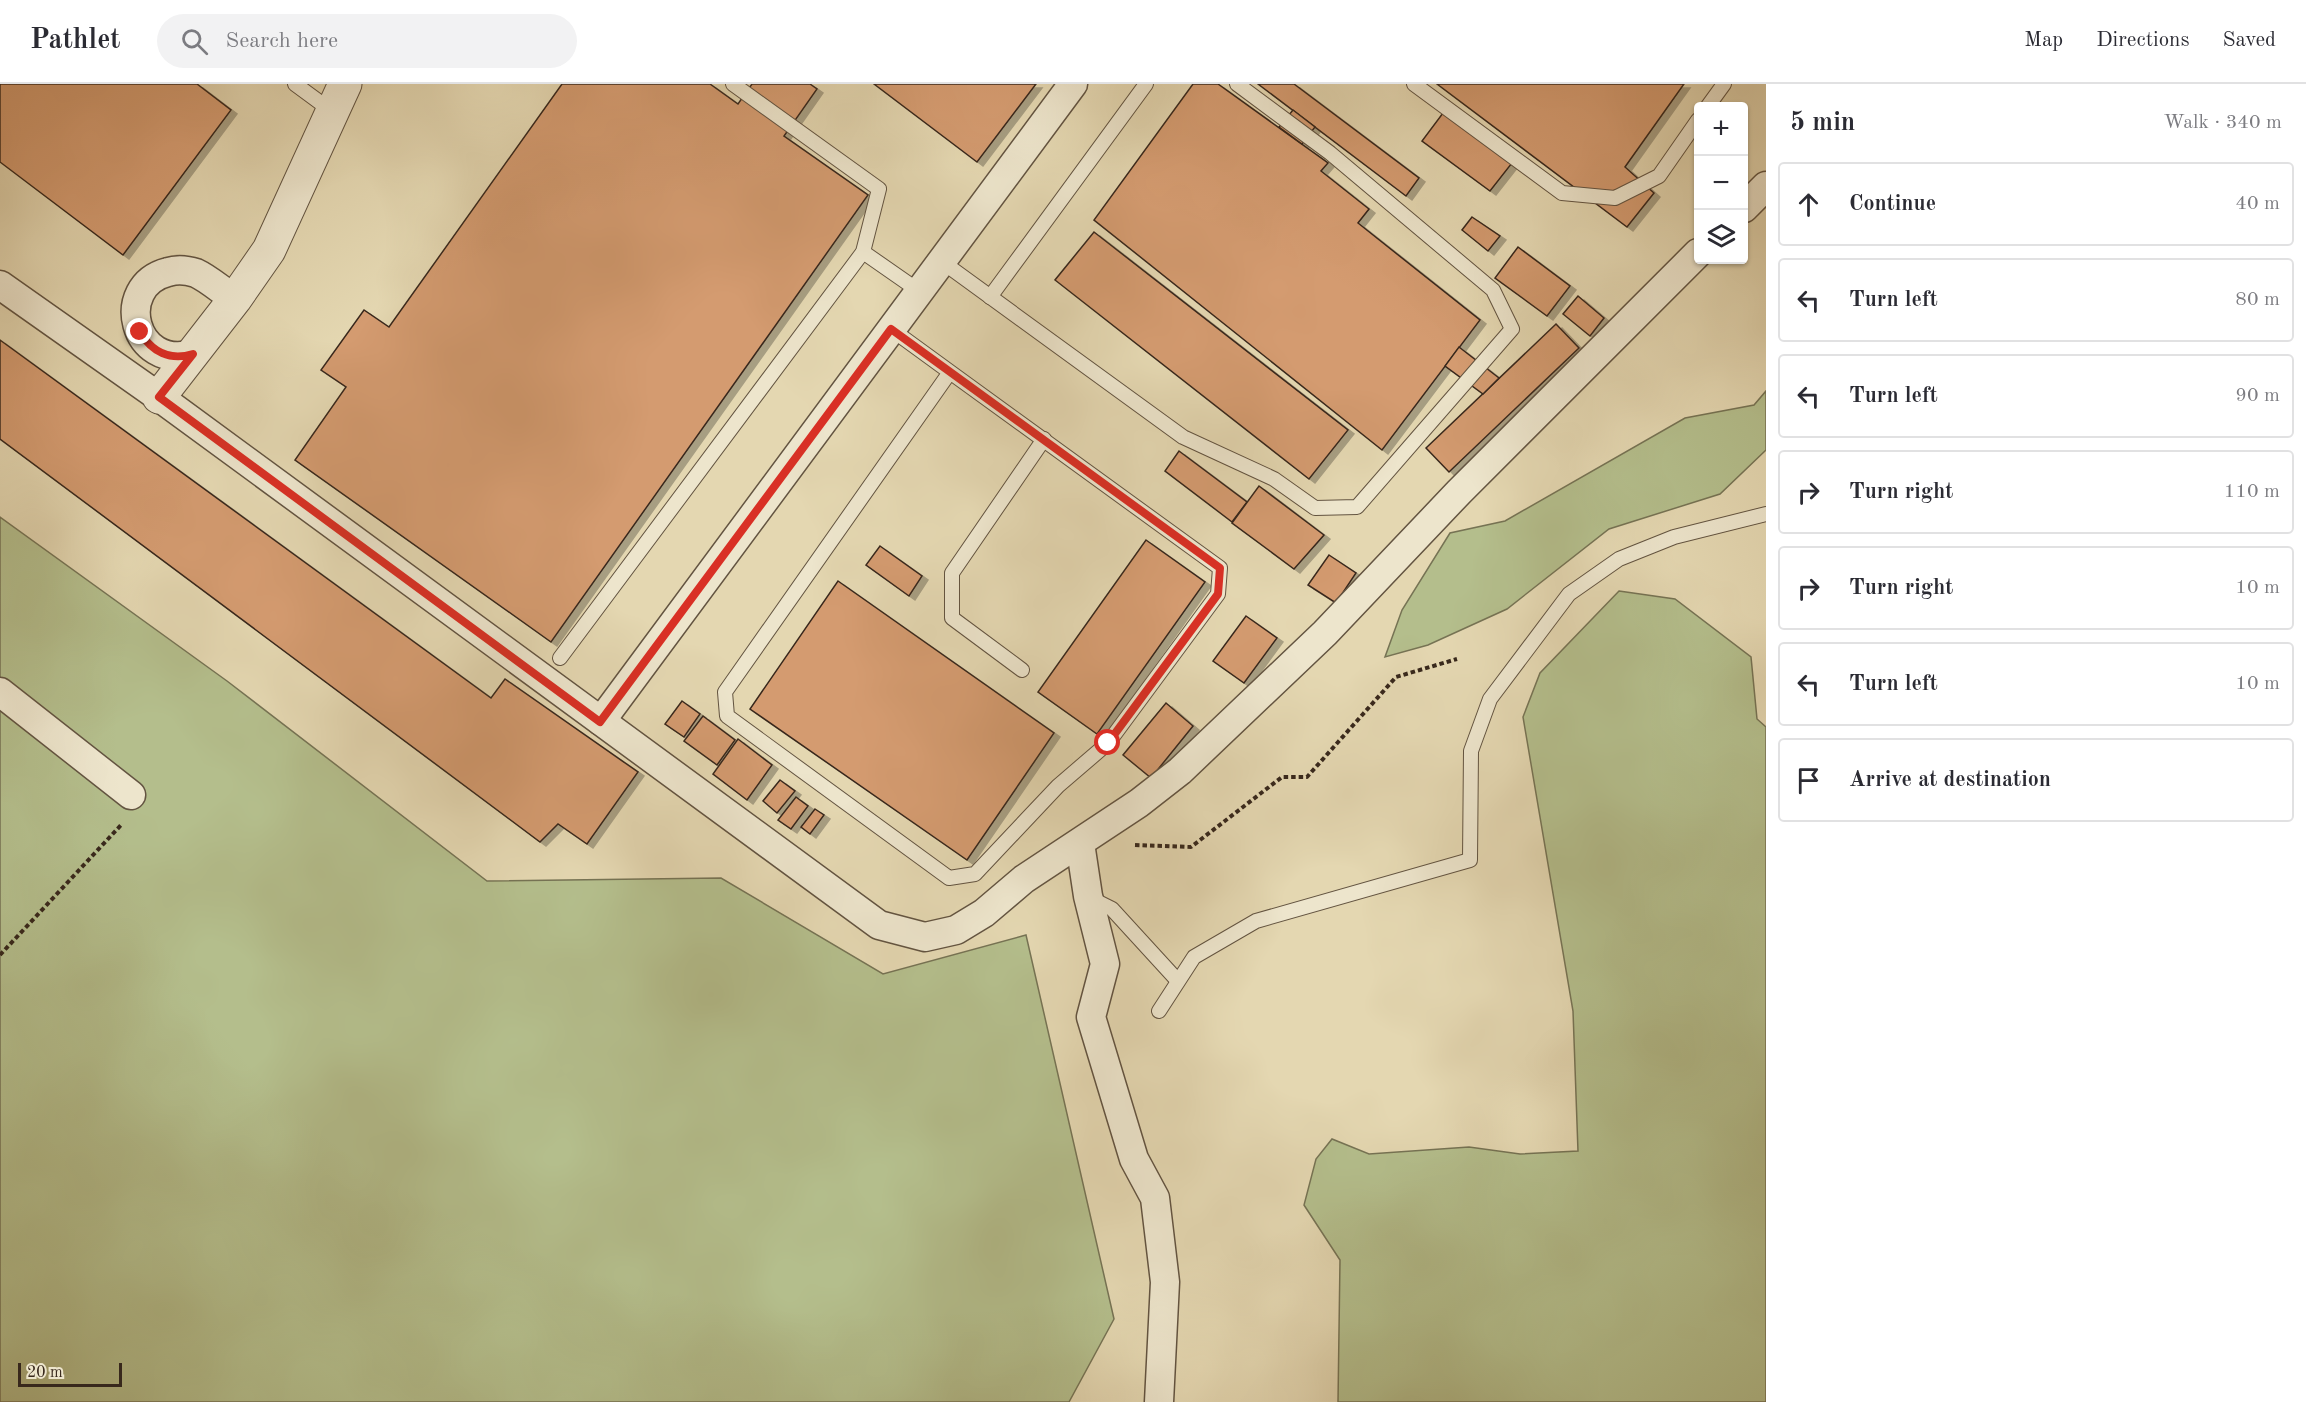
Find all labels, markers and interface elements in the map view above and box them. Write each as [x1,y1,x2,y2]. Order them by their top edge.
search box [157,14,577,68]
icon: search [178,25,211,58]
text: Pathlet [30,27,121,55]
text: Search here [226,30,338,52]
text: Map [2024,30,2063,51]
text: Directions [2096,30,2190,51]
text: Saved [2223,30,2276,51]
map controls [1694,102,1748,264]
button: + [1694,102,1748,156]
text: 5 min [1790,110,1855,136]
text: Walk · 340 m [2163,113,2282,133]
button: − [1694,156,1748,210]
icon: ahead [1792,188,1825,221]
text: Continue [1849,193,1936,215]
text: 40 m [2235,194,2280,214]
button: layers [1694,210,1748,264]
icon: left [1792,284,1825,317]
text: Turn left [1849,289,1938,311]
text: 80 m [2235,290,2280,310]
route end [126,318,152,344]
icon: left [1792,380,1825,413]
text: Turn left [1849,385,1938,407]
text: 90 m [2235,386,2280,406]
icon: right [1792,476,1825,509]
text: Turn right [1849,481,1953,503]
text: 110 m [2224,482,2280,502]
icon: right [1792,572,1825,605]
text: Turn right [1849,577,1953,599]
text: 10 m [2235,578,2280,598]
icon: left [1792,668,1825,701]
text: Turn left [1849,673,1938,695]
text: 10 m [2235,674,2280,694]
route start [1094,729,1120,755]
icon: arrive [1792,764,1825,797]
text: Arrive at destination [1849,769,2051,791]
scale bar [18,1360,122,1388]
text: 20 m [27,1365,63,1381]

